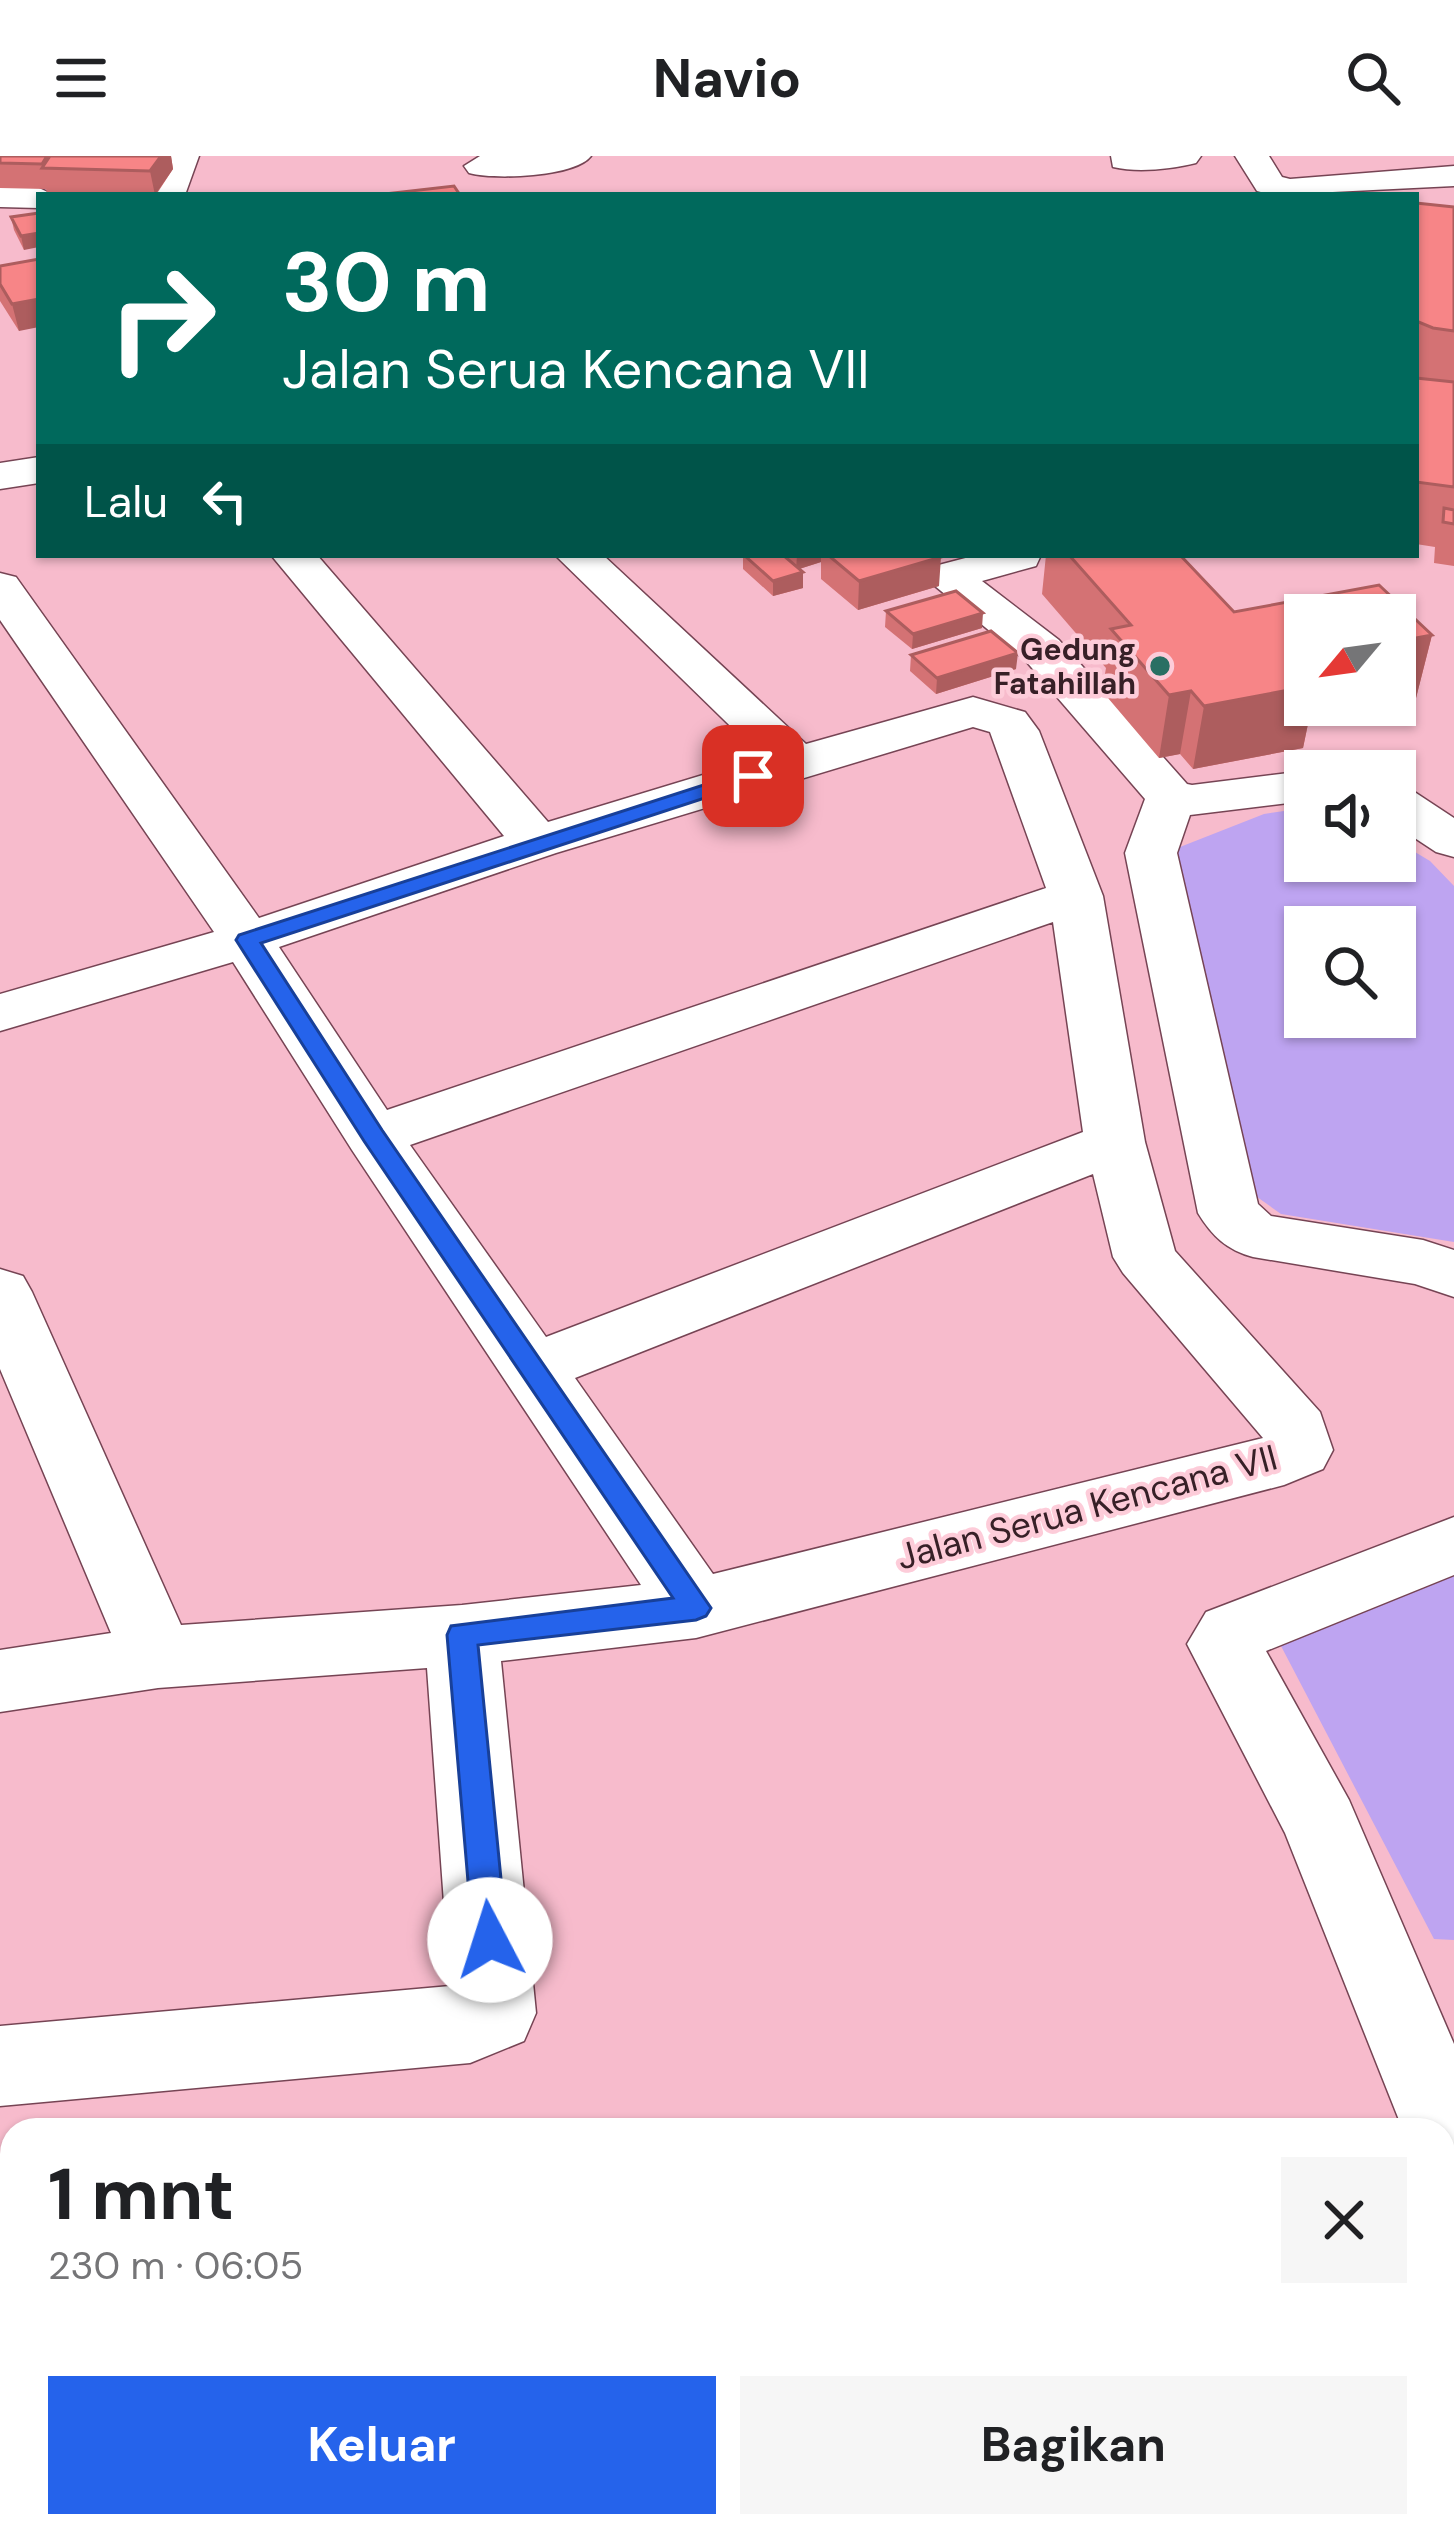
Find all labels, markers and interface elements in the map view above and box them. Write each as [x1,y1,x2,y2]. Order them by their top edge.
text: Navio [653,43,801,114]
icon: menu [48,45,114,111]
icon: search [1340,45,1406,111]
text: 30 m [282,228,491,337]
icon: right [84,240,240,396]
text: Jalan Serua Kencana VII [282,334,870,405]
icon: left [192,468,258,534]
text: Lalu [84,472,168,531]
north arrow [1284,594,1416,726]
map controls [1284,594,1416,1038]
place label: Gedung Fatahillah [994,630,1136,703]
marker: Gedung Fatahillah [1147,653,1173,679]
pin [702,725,804,827]
icon: arrive [720,743,786,809]
button: sound [1284,750,1416,882]
button: search [1284,906,1416,1038]
street label: Jalan Serua Kencana VII [892,1434,1282,1580]
position arrow [427,1877,553,2003]
text: 1 mnt [48,2148,234,2241]
button: close [1281,2157,1407,2283]
text: 230 m · 06:05 [48,2240,303,2291]
button: Keluar [48,2376,716,2514]
button: Bagikan [740,2376,1407,2514]

